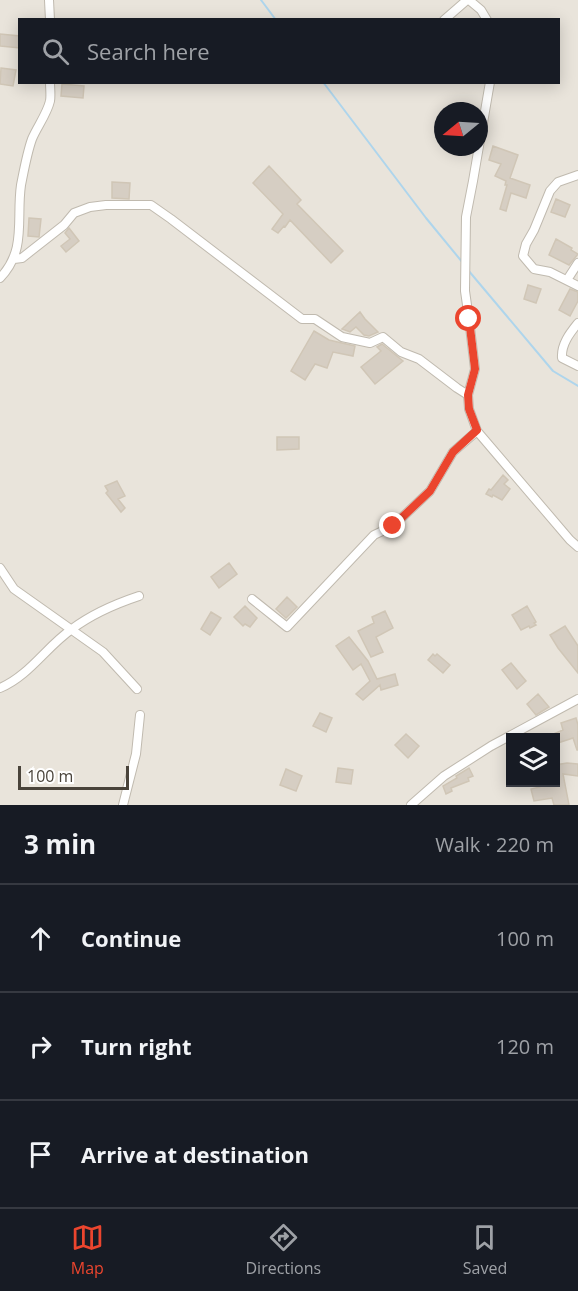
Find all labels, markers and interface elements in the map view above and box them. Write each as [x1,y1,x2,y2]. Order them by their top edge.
search box [18,18,560,84]
icon: search [39,35,72,68]
text: Search here [87,36,210,66]
north arrow [434,102,488,156]
route start [455,305,481,331]
route end [379,512,405,538]
map controls [506,733,560,787]
button: layers [506,733,560,787]
scale bar [18,763,129,790]
text: 100 m [27,765,73,787]
text: 3 min [24,826,96,862]
text: Walk · 220 m [435,831,554,858]
icon: ahead [24,922,57,955]
text: Continue [81,923,181,953]
text: 100 m [496,925,554,952]
icon: right [24,1030,57,1063]
text: Turn right [81,1031,192,1061]
text: 120 m [496,1033,554,1060]
icon: arrive [24,1138,57,1171]
text: Arrive at destination [81,1139,309,1169]
tab: Map [71,1221,104,1279]
tab: Directions [245,1221,321,1279]
tab: Saved [463,1221,507,1279]

